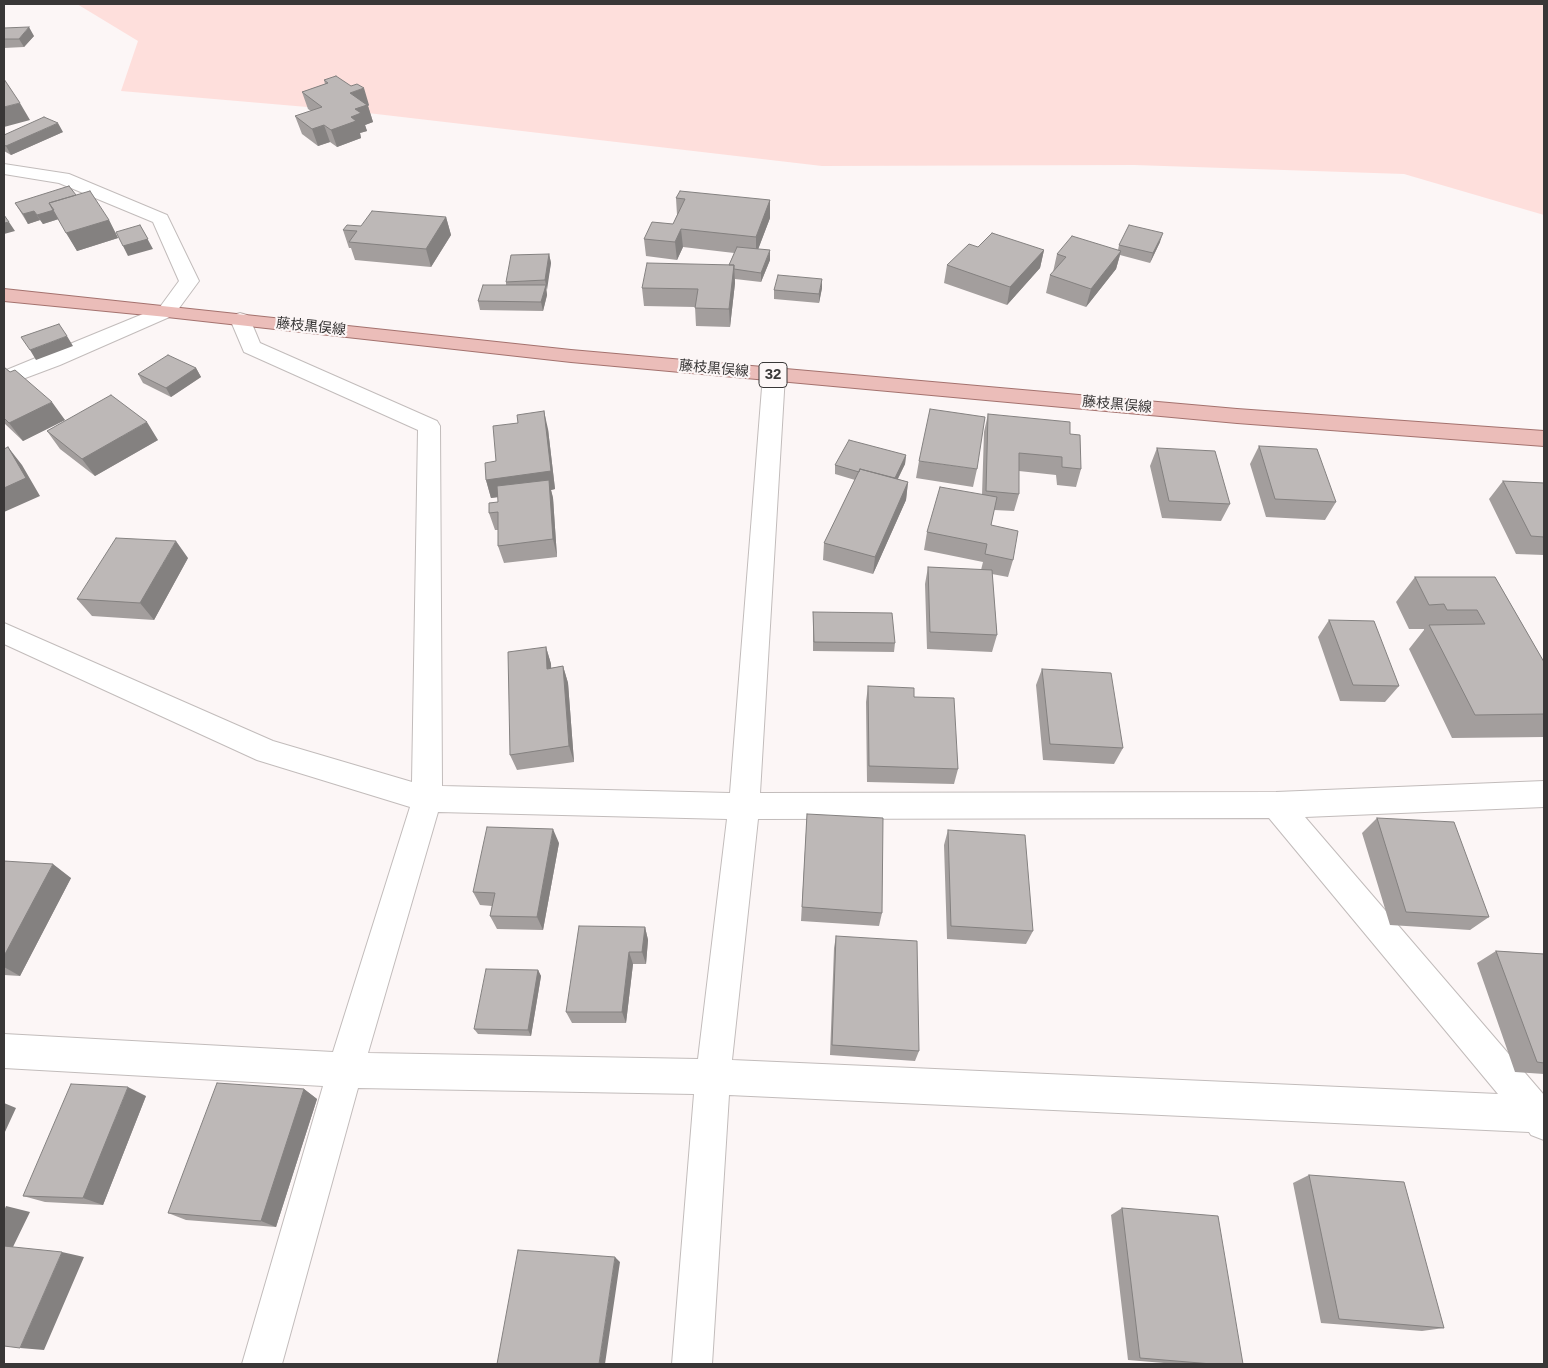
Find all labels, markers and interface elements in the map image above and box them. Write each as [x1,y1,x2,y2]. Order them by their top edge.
street label: 藤枝黒俣線 [275,315,347,339]
street label: 藤枝黒俣線 [678,358,750,380]
road number: 32 [759,362,787,388]
street label: 藤枝黒俣線 [1081,394,1153,416]

